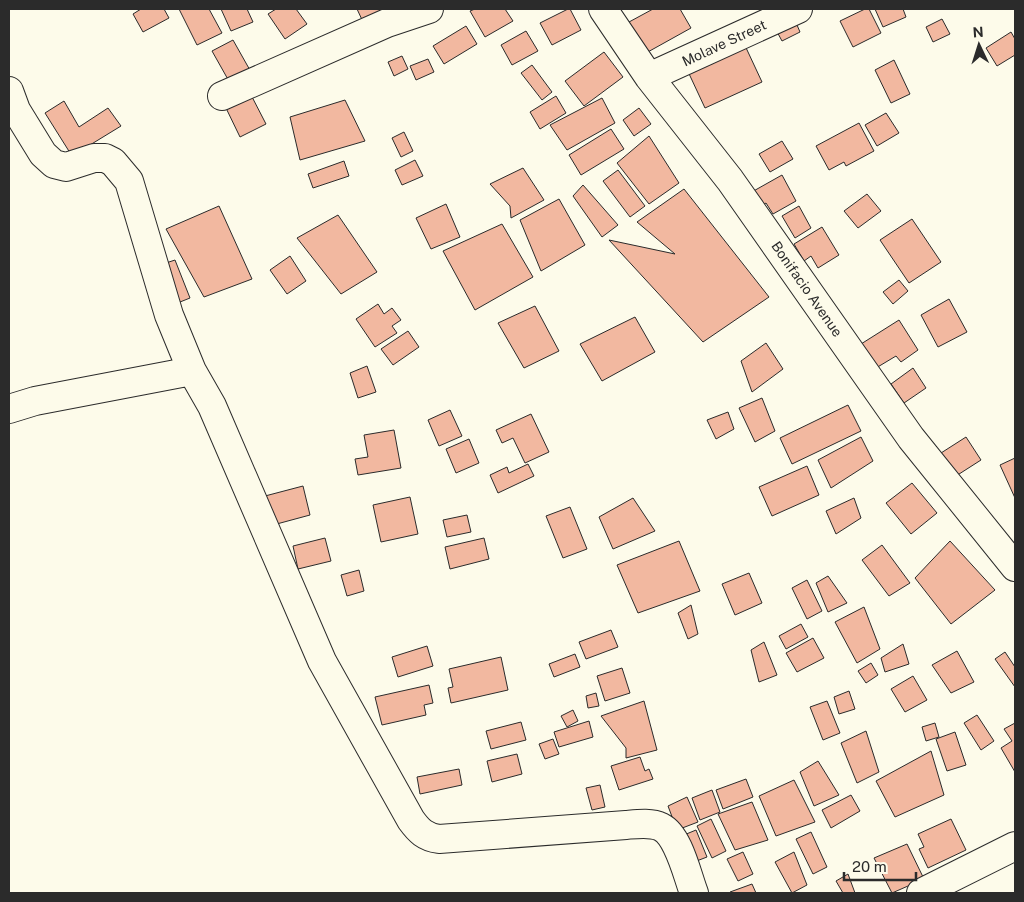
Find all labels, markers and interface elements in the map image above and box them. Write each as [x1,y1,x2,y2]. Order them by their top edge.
street label: Molave Street [679,17,769,69]
north arrow [954,20,1004,70]
text: N [972,24,984,40]
street label: Bonifacio Avenue [768,238,846,340]
scale bar [844,850,916,882]
text: 20 m [852,858,887,875]

